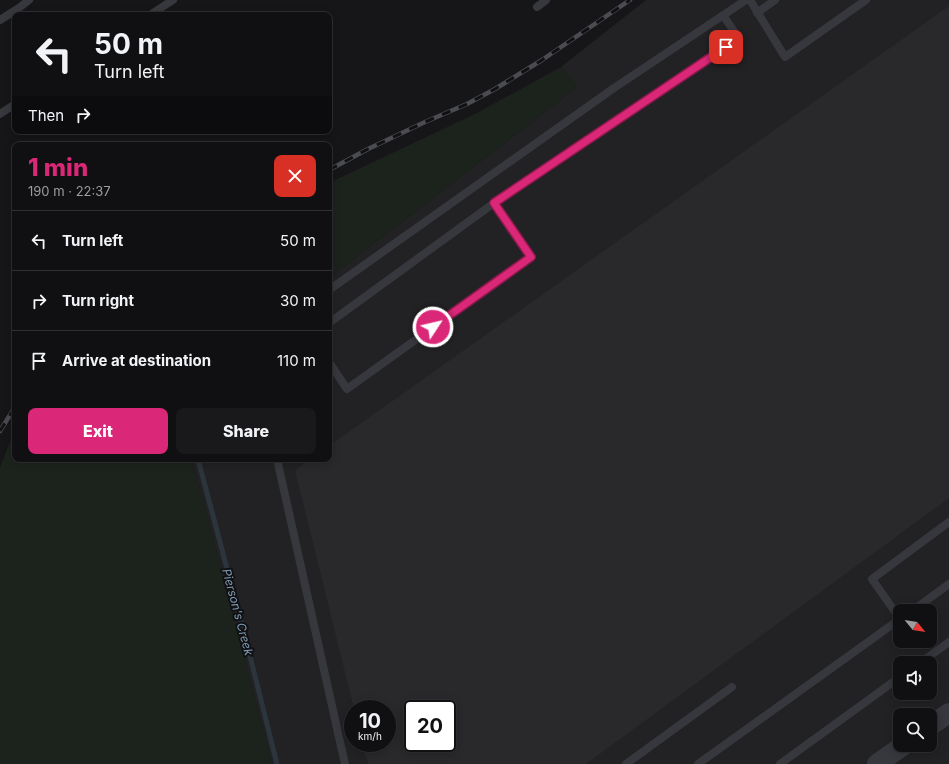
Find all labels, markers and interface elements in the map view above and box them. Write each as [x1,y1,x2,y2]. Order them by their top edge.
text: 50 m [94,27,163,61]
icon: left [28,28,80,80]
pin [709,30,743,64]
icon: arrive [715,36,737,58]
text: Turn left [94,61,164,82]
icon: right [72,104,94,126]
text: Then [28,106,64,125]
text: 1 min [28,153,88,182]
button: close [274,155,316,197]
text: 190 m · 22:37 [28,183,111,199]
icon: left [28,230,50,252]
text: Turn left [62,231,123,250]
text: 50 m [280,231,316,250]
icon: right [28,290,50,312]
text: Turn right [62,291,134,310]
text: 30 m [280,291,316,310]
position arrow [412,306,454,348]
icon: arrive [28,350,50,372]
text: Arrive at destination [62,351,211,370]
text: 110 m [277,351,316,370]
button: Exit [28,408,168,454]
button: Share [176,408,316,454]
water label: Pierson's Creek [219,567,257,658]
north arrow [893,604,937,648]
map controls [893,604,937,752]
button: sound [893,656,937,700]
speed limit sign: 20 [404,700,456,752]
button: search [893,708,937,752]
text: 10 [359,709,381,733]
text: km/h [358,730,382,742]

